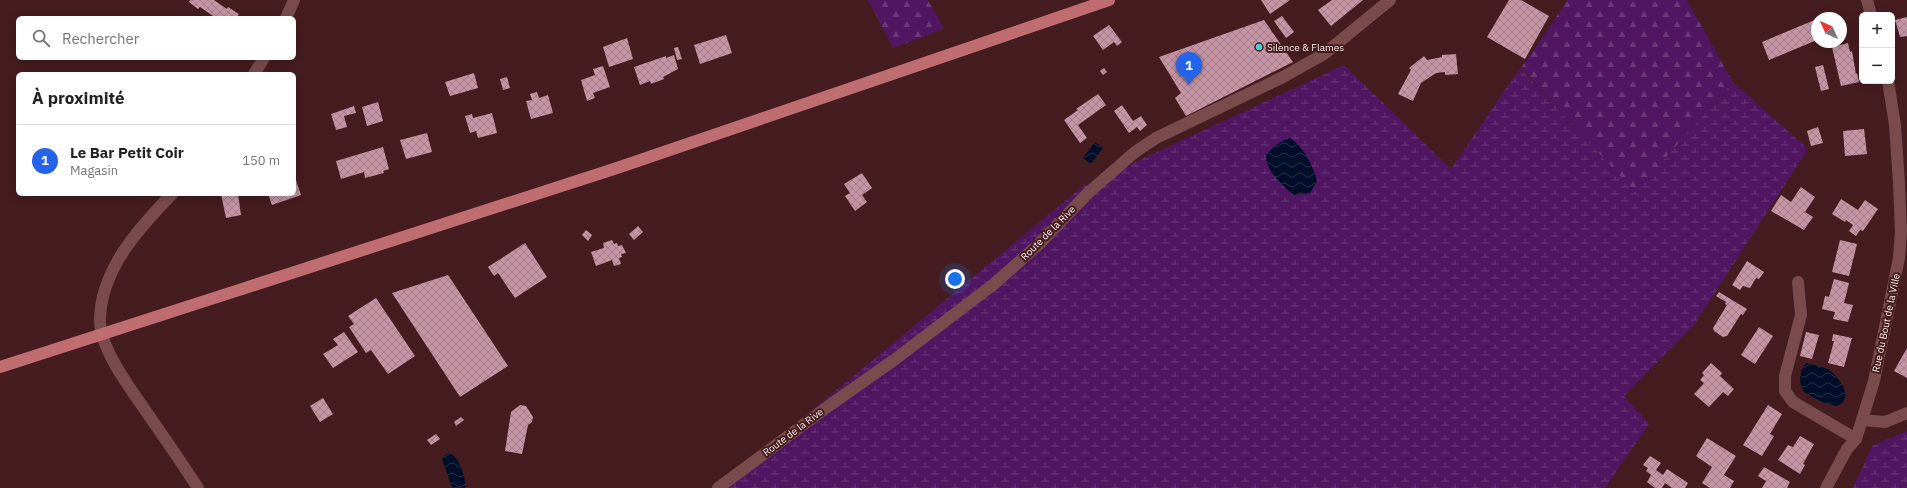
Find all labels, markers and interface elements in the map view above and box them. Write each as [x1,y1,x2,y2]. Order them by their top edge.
north arrow [1811,12,1847,48]
map controls [1859,12,1895,84]
button: + [1859,12,1895,48]
search box [16,16,296,60]
icon: search [30,27,52,49]
text: Rechercher [62,29,139,48]
place label: Silence & Flames [1267,41,1344,54]
marker: Silence & Flames [1254,42,1264,52]
button: − [1859,48,1895,84]
pin: 1 [1176,52,1202,85]
text: À proximité [32,87,125,109]
text: Le Bar Petit Coir [70,143,184,162]
text: 1 [41,152,49,169]
text: 150 m [242,152,280,169]
text: Magasin [70,162,118,179]
street label: Route de la Rive [1018,203,1078,263]
your location [945,269,965,289]
street label: Rue du Bout de la Ville [1869,272,1903,374]
street label: Route de la Rive [760,405,826,459]

